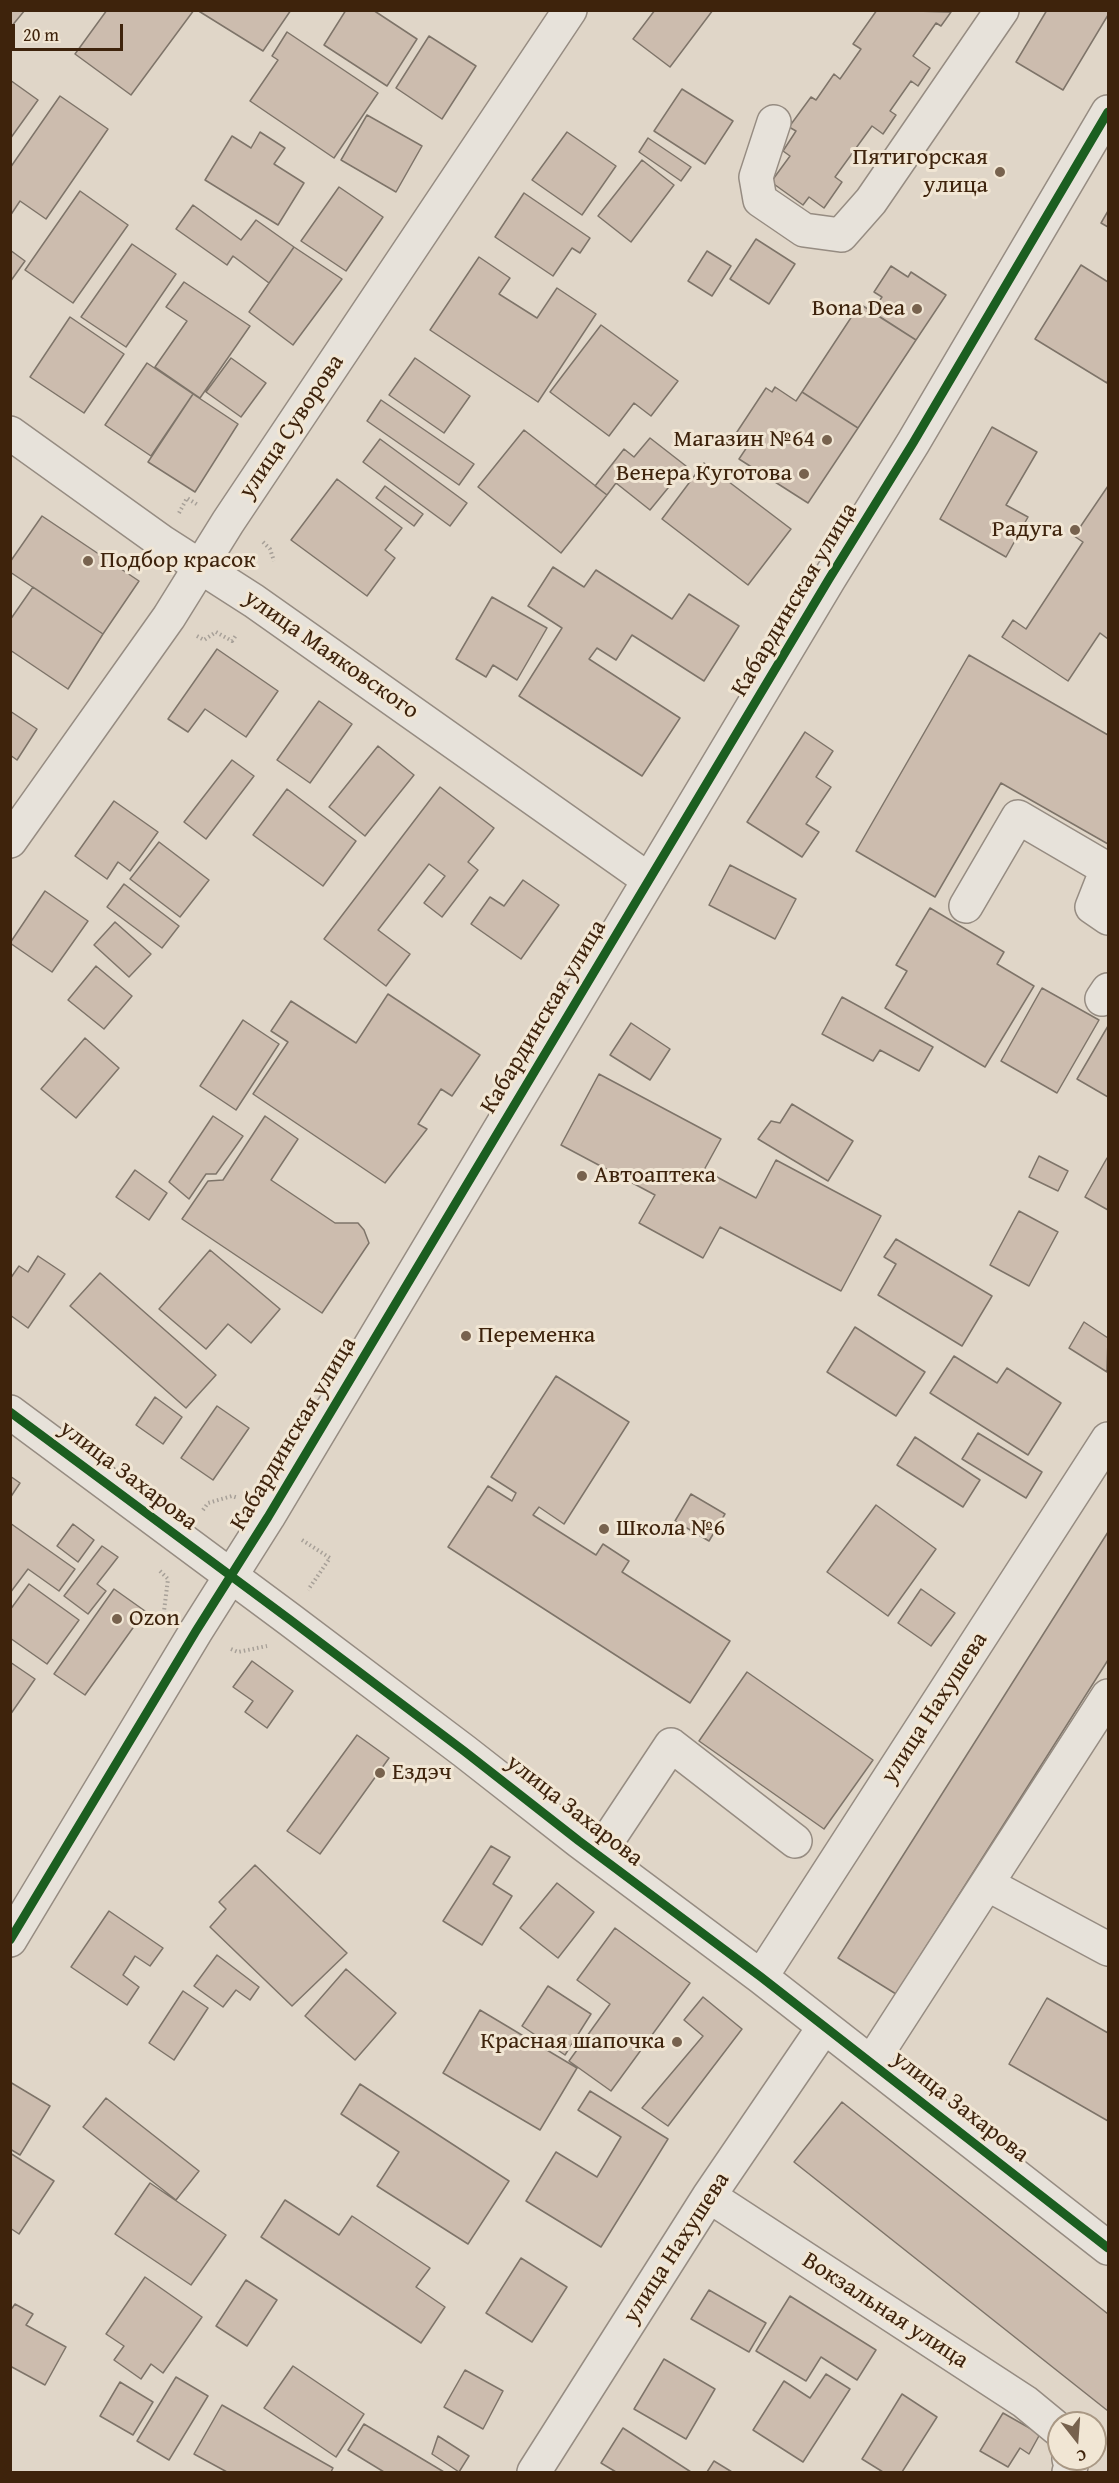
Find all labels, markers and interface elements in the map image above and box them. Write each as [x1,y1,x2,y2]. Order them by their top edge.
scale bar [15,12,126,50]
text: 20 m [23,21,59,48]
place label: Пятигорская улица [852,144,988,200]
marker: Пятигорская улица [993,165,1007,179]
place label: Bona Dea [812,295,905,323]
marker: Bona Dea [910,302,924,316]
street label: улица Суворова [233,349,351,505]
place label: Магазин №64 [673,426,815,454]
marker: Магазин №64 [820,433,834,447]
place label: Венера Куготова [616,460,792,488]
marker: Венера Куготова [797,467,811,481]
street label: Кабардинская улица [726,498,864,702]
place label: Радуга [992,516,1063,544]
marker: Радуга [1068,523,1082,537]
place label: Подбор красок [100,547,256,575]
marker: Подбор красок [81,554,95,568]
street label: улица Маяковского [238,584,424,726]
street label: Кабардинская улица [475,915,613,1119]
place label: Автоаптека [594,1162,716,1190]
marker: Автоаптека [575,1169,589,1183]
place label: Переменка [478,1322,595,1350]
marker: Переменка [459,1329,473,1343]
street label: Кабардинская улица [225,1332,363,1536]
street label: улица Захарова [53,1415,203,1537]
place label: Школа №6 [616,1515,725,1543]
marker: Школа №6 [597,1522,611,1536]
place label: Ozon [129,1605,180,1633]
marker: Ozon [110,1612,124,1626]
street label: улица Нахушева [875,1627,995,1789]
street label: улица Захарова [500,1749,648,1873]
place label: Ездэч [392,1759,452,1787]
marker: Ездэч [373,1766,387,1780]
place label: Красная шапочка [480,2028,665,2056]
marker: Красная шапочка [670,2035,684,2049]
street label: улица Захарова [886,2045,1034,2169]
street label: улица Нахушева [617,2167,737,2329]
street label: Вокзальная улица [796,2247,974,2375]
north arrow [1047,2411,1107,2471]
text: С [1074,2444,1090,2469]

